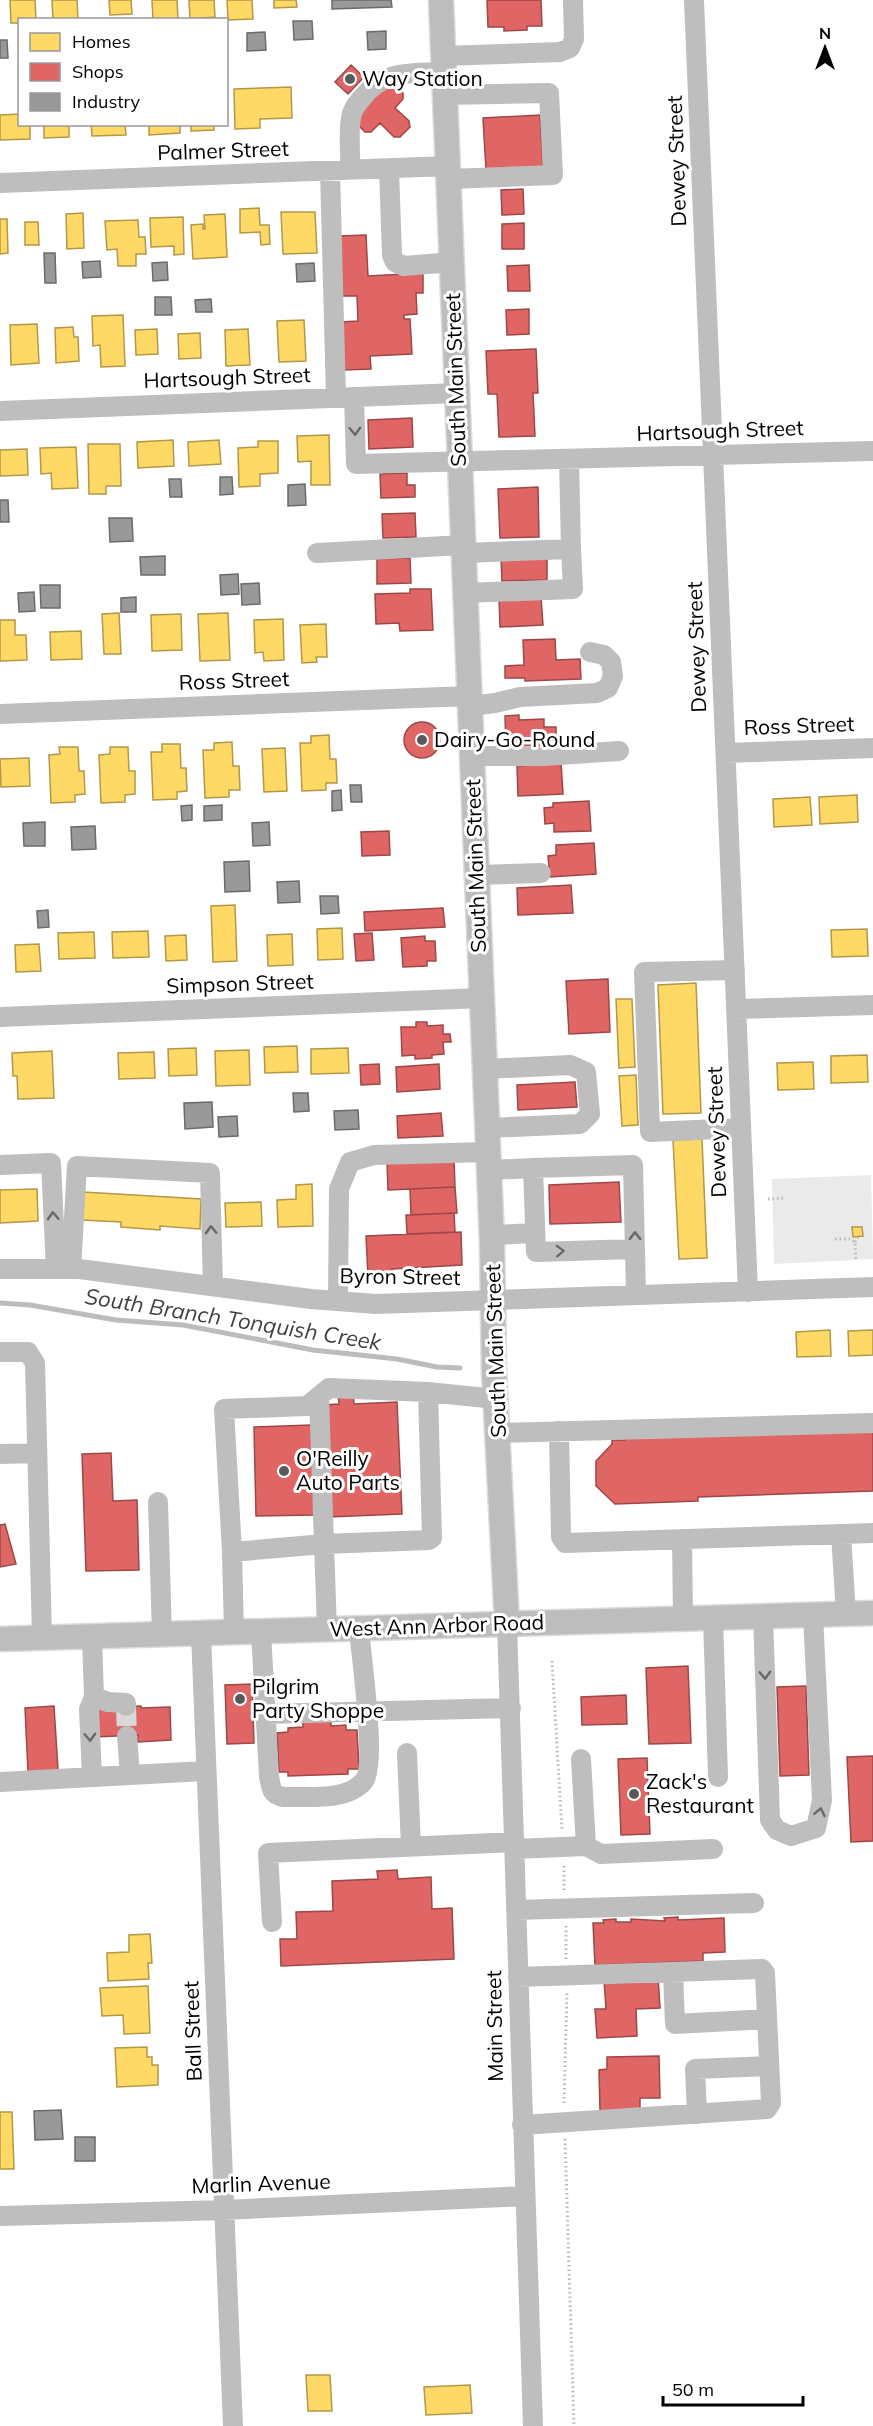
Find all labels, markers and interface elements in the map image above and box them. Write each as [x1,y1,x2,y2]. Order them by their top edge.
legend [18,18,228,126]
north arrow [795,18,855,78]
text: N [819,23,831,43]
text: Homes [72,30,131,53]
text: Shops [72,60,124,83]
place label: Way Station [362,65,483,91]
marker: Way Station [343,72,357,86]
text: Industry [72,90,141,113]
street label: Dewey Street [661,95,691,227]
street label: Palmer Street [157,135,289,165]
street label: South Main Street [439,293,471,467]
street label: Hartsough Street [143,361,311,393]
street label: Hartsough Street [636,414,804,446]
one-way arrow [349,426,362,435]
street label: Dewey Street [681,581,711,713]
street label: Ross Street [178,665,290,695]
street label: Ross Street [743,710,855,740]
place label: Dairy-Go-Round [434,726,595,752]
marker: Dairy-Go-Round [415,733,429,747]
street label: South Main Street [459,779,491,953]
street label: Simpson Street [166,967,314,999]
street label: Dewey Street [701,1066,731,1198]
one-way arrow [47,1211,60,1220]
one-way arrow [205,1225,218,1234]
one-way arrow [629,1232,641,1241]
one-way arrow [555,1245,564,1258]
street label: Byron Street [339,1262,461,1290]
street label: South Main Street [479,1264,511,1438]
water label: South Branch Tonquish Creek [83,1282,384,1356]
place label: O'Reilly Auto Parts [296,1445,400,1495]
marker: O'Reilly Auto Parts [277,1464,291,1478]
street label: West Ann Arbor Road [329,1608,545,1642]
one-way arrow [758,1670,771,1679]
place label: Pilgrim Party Shoppe [252,1673,384,1723]
marker: Pilgrim Party Shoppe [233,1692,247,1706]
one-way arrow [84,1732,97,1741]
place label: Zack's Restaurant [646,1768,754,1818]
marker: Zack's Restaurant [627,1787,641,1801]
one-way arrow [813,1807,826,1817]
street label: Main Street [480,1970,508,2082]
street label: Ball Street [177,1980,207,2082]
street label: Marlin Avenue [191,2168,331,2198]
scale bar [663,2369,802,2407]
text: 50 m [672,2378,714,2401]

